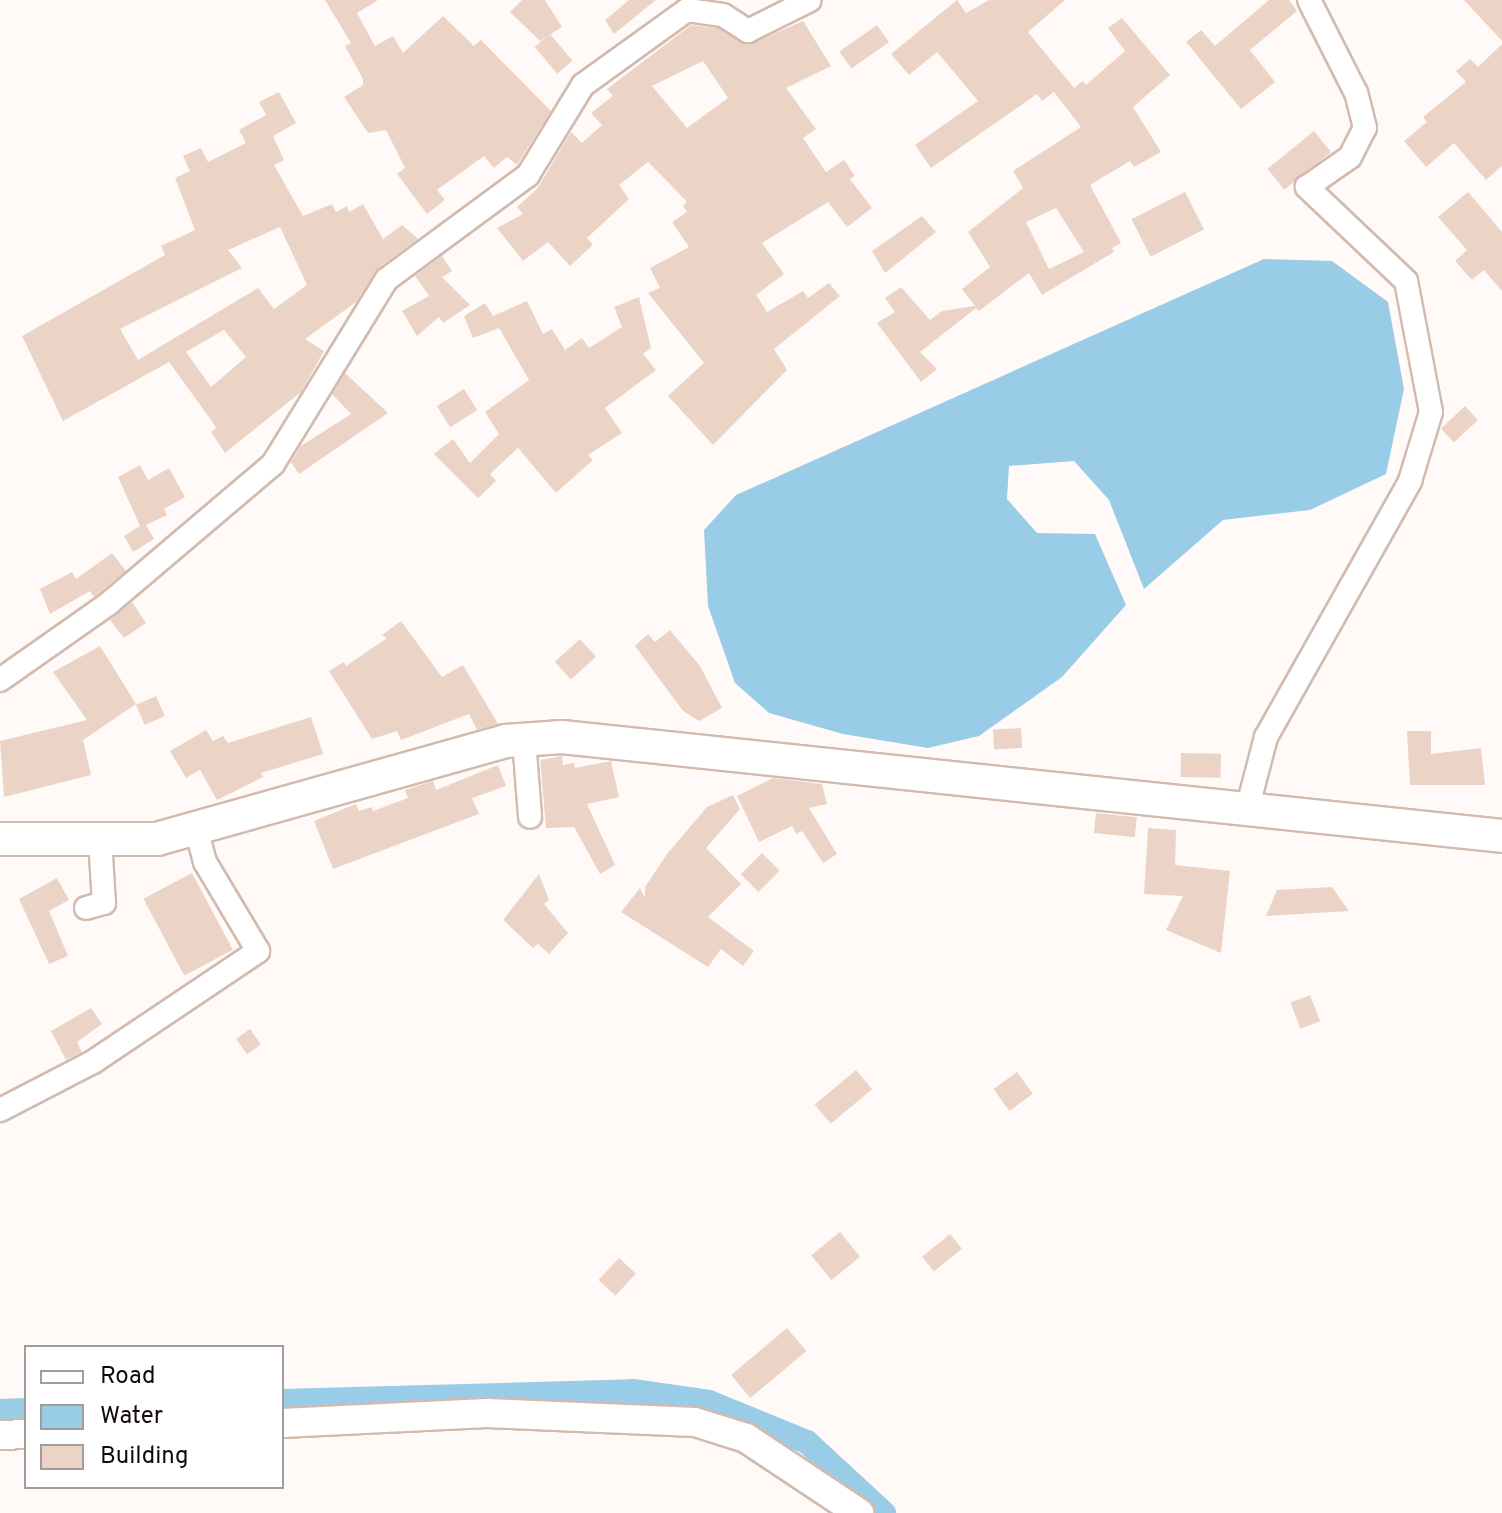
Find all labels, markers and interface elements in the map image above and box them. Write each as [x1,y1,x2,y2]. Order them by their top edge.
legend [24,1345,284,1489]
text: Road [100,1362,156,1392]
text: Water [100,1402,163,1432]
text: Building [100,1442,189,1472]

